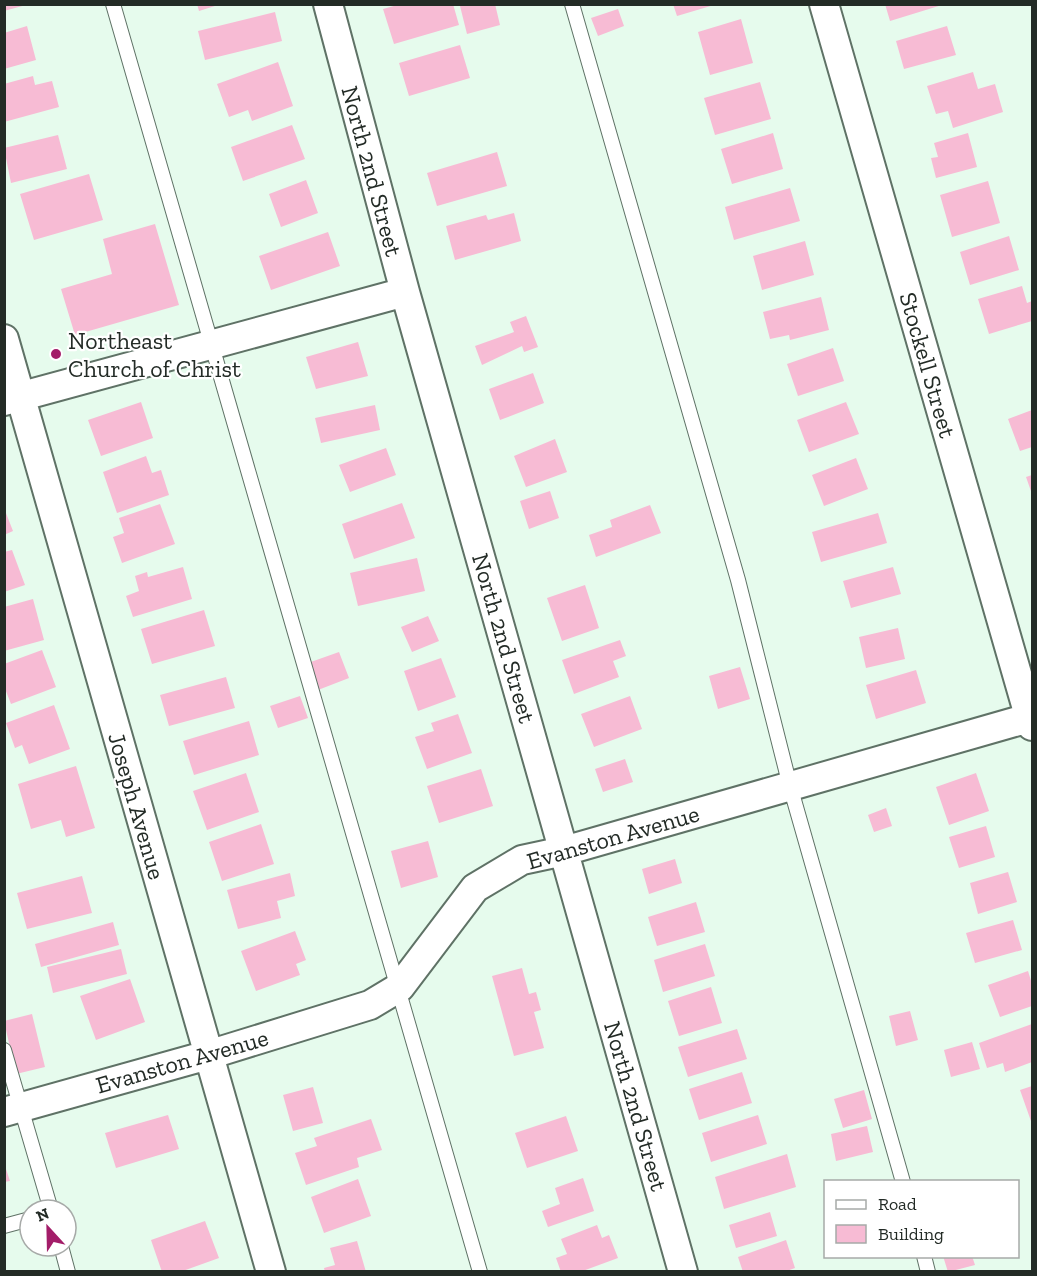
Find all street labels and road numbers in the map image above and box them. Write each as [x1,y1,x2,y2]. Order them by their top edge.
street label: North 2nd Street [335,83,409,259]
street label: Stockell Street [893,289,963,441]
street label: North 2nd Street [466,550,542,726]
street label: Joseph Avenue [102,729,172,883]
street label: Evanston Avenue [523,799,703,875]
street label: North 2nd Street [598,1018,674,1194]
street label: Evanston Avenue [92,1023,272,1099]

